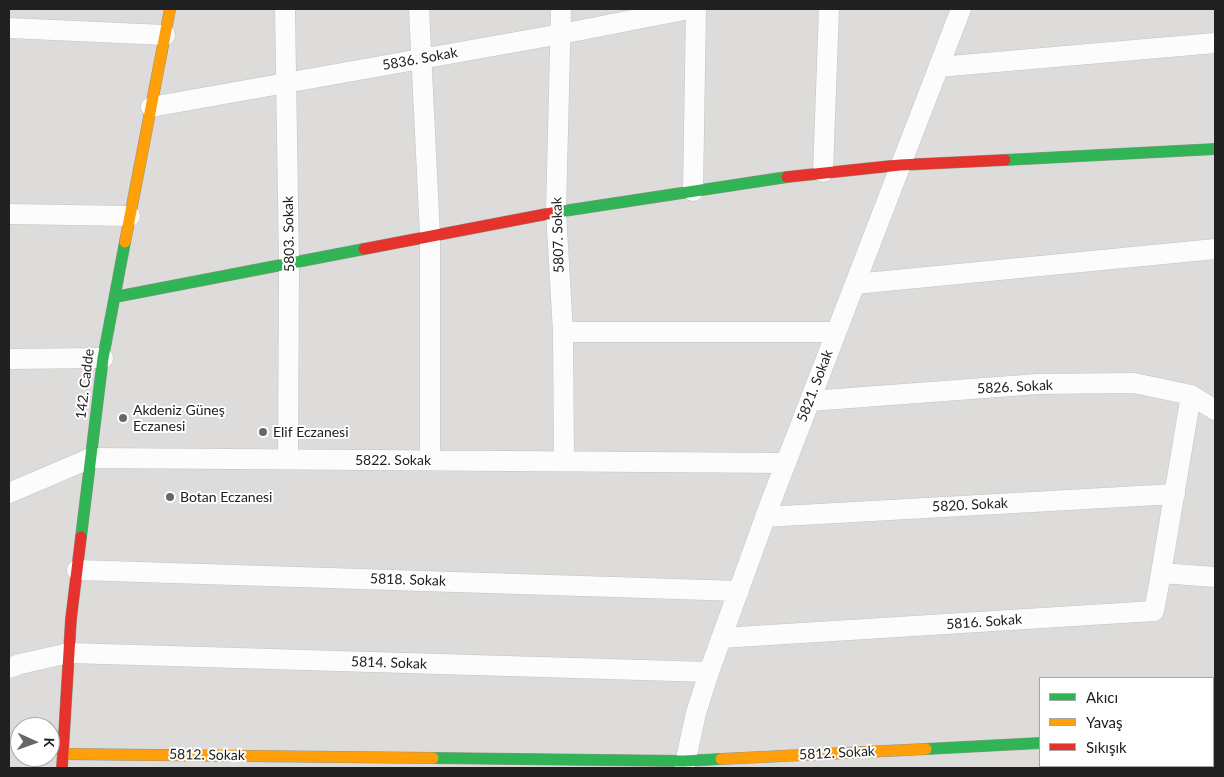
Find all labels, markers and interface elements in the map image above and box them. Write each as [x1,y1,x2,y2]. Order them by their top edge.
street label: 5836. Sokak [381,44,459,74]
street label: 5803. Sokak [280,196,298,272]
street label: 5807. Sokak [548,197,568,273]
street label: 5821. Sokak [794,347,836,425]
street label: 142. Cadde [72,348,98,420]
street label: 5826. Sokak [977,377,1053,397]
place label: Akdeniz Güneş Eczanesi [133,402,225,434]
marker: Akdeniz Güneş Eczanesi [117,412,129,424]
place label: Elif Eczanesi [273,424,349,440]
marker: Elif Eczanesi [257,426,269,438]
street label: 5822. Sokak [355,452,431,468]
place label: Botan Eczanesi [180,489,272,505]
marker: Botan Eczanesi [164,491,176,503]
street label: 5820. Sokak [932,495,1008,515]
street label: 5818. Sokak [370,570,446,590]
street label: 5816. Sokak [945,611,1023,633]
street label: 5814. Sokak [351,653,427,673]
legend [1039,677,1214,767]
text: Akıcı [1086,688,1118,706]
text: Yavaş [1086,713,1123,731]
north arrow [10,717,60,767]
text: K [41,737,58,748]
text: Sıkışık [1086,738,1127,756]
street label: 5812. Sokak [799,743,875,763]
street label: 5812. Sokak [169,746,245,764]

